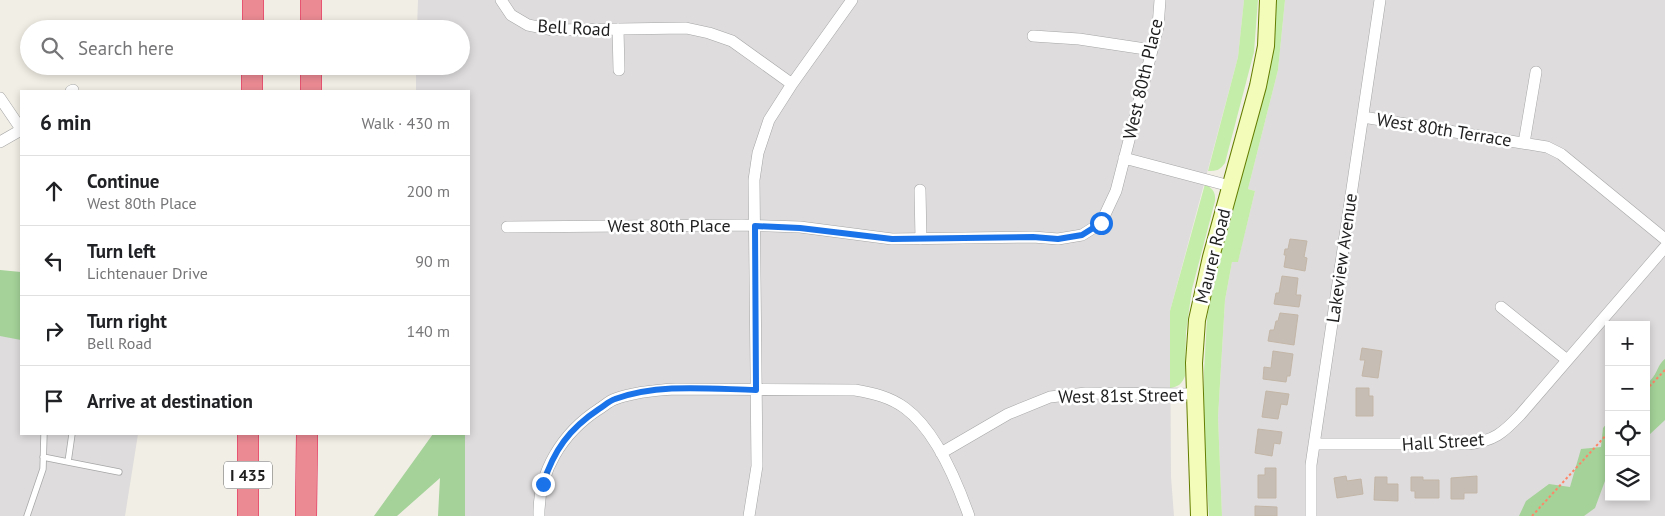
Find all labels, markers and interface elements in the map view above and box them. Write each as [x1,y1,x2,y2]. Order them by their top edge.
street label: Bell Road [537,14,611,41]
street label: West 80th Place [1117,16,1168,142]
search box [20,20,470,75]
icon: search [38,34,66,62]
text: Search here [78,36,174,60]
street label: West 80th Terrace [1375,107,1513,152]
text: 6 min [40,109,91,136]
text: Walk · 430 m [361,113,450,133]
text: Continue [87,169,159,193]
icon: ahead [40,177,68,205]
text: 200 m [407,181,450,201]
street label: Lakeview Avenue [1321,192,1362,324]
text: West 80th Place [87,193,197,213]
street label: Maurer Road [1190,206,1235,306]
route start [1090,212,1113,235]
street label: West 80th Place [607,214,731,237]
text: Turn left [87,239,156,263]
icon: left [40,247,68,275]
text: 90 m [415,251,450,271]
text: Lichtenauer Drive [87,263,208,283]
text: Turn right [87,309,167,333]
icon: right [40,317,68,345]
text: 140 m [407,321,450,341]
map controls [1605,321,1650,501]
button: + [1605,321,1650,366]
text: Bell Road [87,333,152,353]
button: − [1605,366,1650,411]
street label: West 81st Street [1058,383,1184,408]
icon: arrive [40,387,68,415]
text: Arrive at destination [87,389,253,413]
button: locate [1605,411,1650,456]
street label: Hall Street [1401,427,1485,456]
button: layers [1605,456,1650,501]
road number: I 435 [224,462,272,488]
route end [532,473,555,496]

